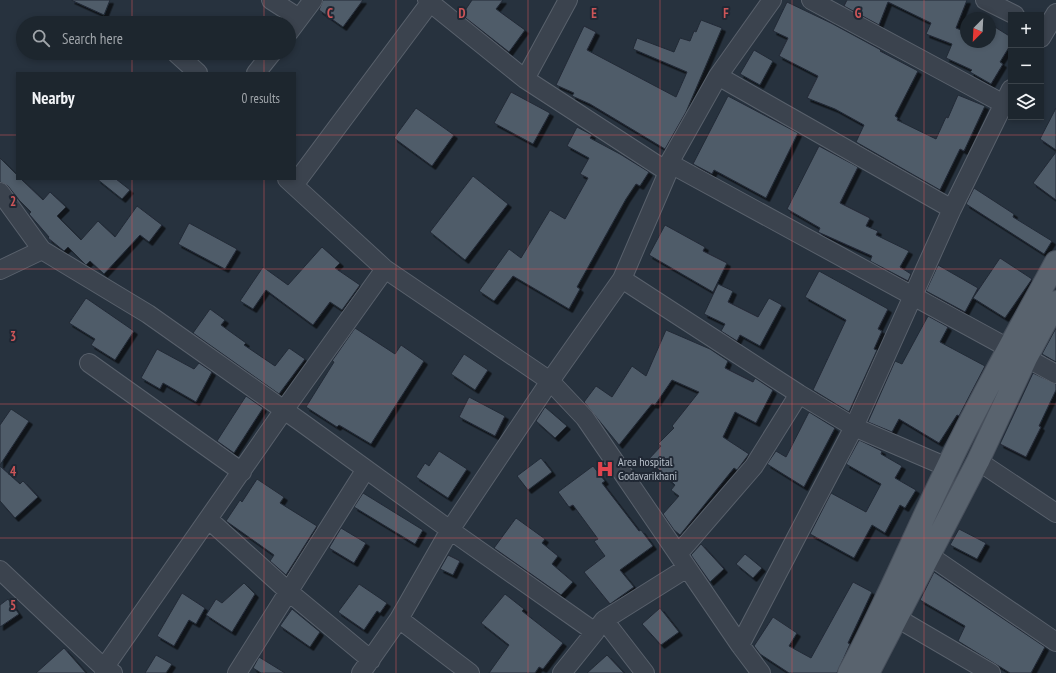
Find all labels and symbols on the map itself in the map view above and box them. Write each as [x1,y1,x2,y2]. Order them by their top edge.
text: C [327,5,333,22]
text: D [459,5,466,22]
text: E [591,5,597,22]
text: F [723,5,729,22]
text: G [855,5,862,22]
north arrow [960,12,996,48]
text: 2 [10,193,16,210]
text: 3 [10,328,16,345]
place label: Area hospital Godavarikhani [618,454,677,483]
hospital icon: Area hospital Godavarikhani [595,459,615,479]
text: 4 [10,463,17,480]
text: 5 [10,597,16,614]

